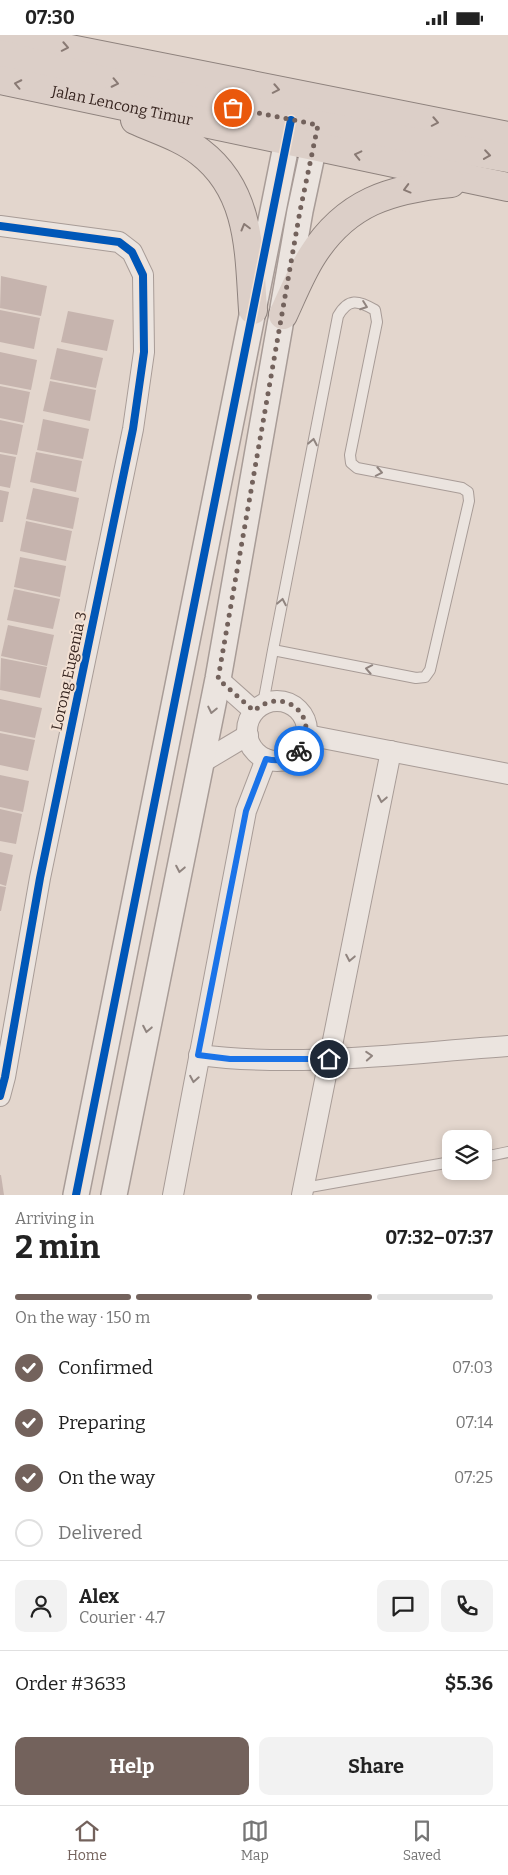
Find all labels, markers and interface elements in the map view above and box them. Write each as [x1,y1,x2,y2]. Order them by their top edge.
text: 07:30 [25,6,75,29]
one-way arrow [61,42,69,52]
one-way arrow [111,77,120,88]
one-way arrow [13,79,22,89]
street label: Jalan Lencong Timur [49,82,195,129]
one-way arrow [272,84,280,94]
pin [212,87,254,129]
icon: bag [219,94,247,122]
one-way arrow [431,116,440,126]
one-way arrow [483,149,491,160]
one-way arrow [353,150,362,161]
one-way arrow [402,183,411,194]
one-way arrow [240,223,250,231]
one-way arrow [360,300,368,310]
one-way arrow [308,438,318,447]
one-way arrow [375,466,384,476]
one-way arrow [277,598,287,606]
street label: Lorong Eugenia 3 [48,610,90,732]
one-way arrow [364,664,373,674]
one-way arrow [207,706,218,715]
courier [274,726,324,776]
icon: bike [285,737,313,765]
one-way arrow [377,795,387,804]
one-way arrow [175,865,185,874]
one-way arrow [345,954,355,963]
one-way arrow [143,1024,153,1033]
pin [308,1038,350,1080]
icon: home [315,1045,343,1073]
one-way arrow [366,1050,374,1061]
one-way arrow [190,1074,200,1083]
map controls [442,1130,492,1180]
button: layers [442,1130,492,1180]
text: Arriving in [15,1209,94,1228]
text: 07:32–07:37 [385,1226,493,1249]
text: 2 min [15,1228,100,1266]
text: On the way · 150 m [15,1308,150,1327]
icon: check [15,1354,43,1382]
text: Confirmed [58,1356,153,1379]
text: 07:03 [452,1358,493,1377]
icon: check [15,1409,43,1437]
text: Preparing [58,1411,146,1434]
text: 07:14 [455,1413,493,1432]
icon: check [15,1464,43,1492]
text: On the way [58,1466,155,1489]
text: 07:25 [454,1468,493,1487]
text: Delivered [58,1521,142,1544]
button: person [15,1580,67,1632]
button: chat [377,1580,429,1632]
button: phone [441,1580,493,1632]
text: Alex [79,1585,119,1608]
text: Courier · 4.7 [79,1608,165,1627]
text: Order #3633 [15,1672,126,1695]
text: $5.36 [445,1672,493,1695]
button: Help [15,1737,249,1795]
button: Share [259,1737,493,1795]
tab: Home [67,1817,107,1864]
tab: Map [241,1817,269,1864]
tab: Saved [403,1817,441,1864]

